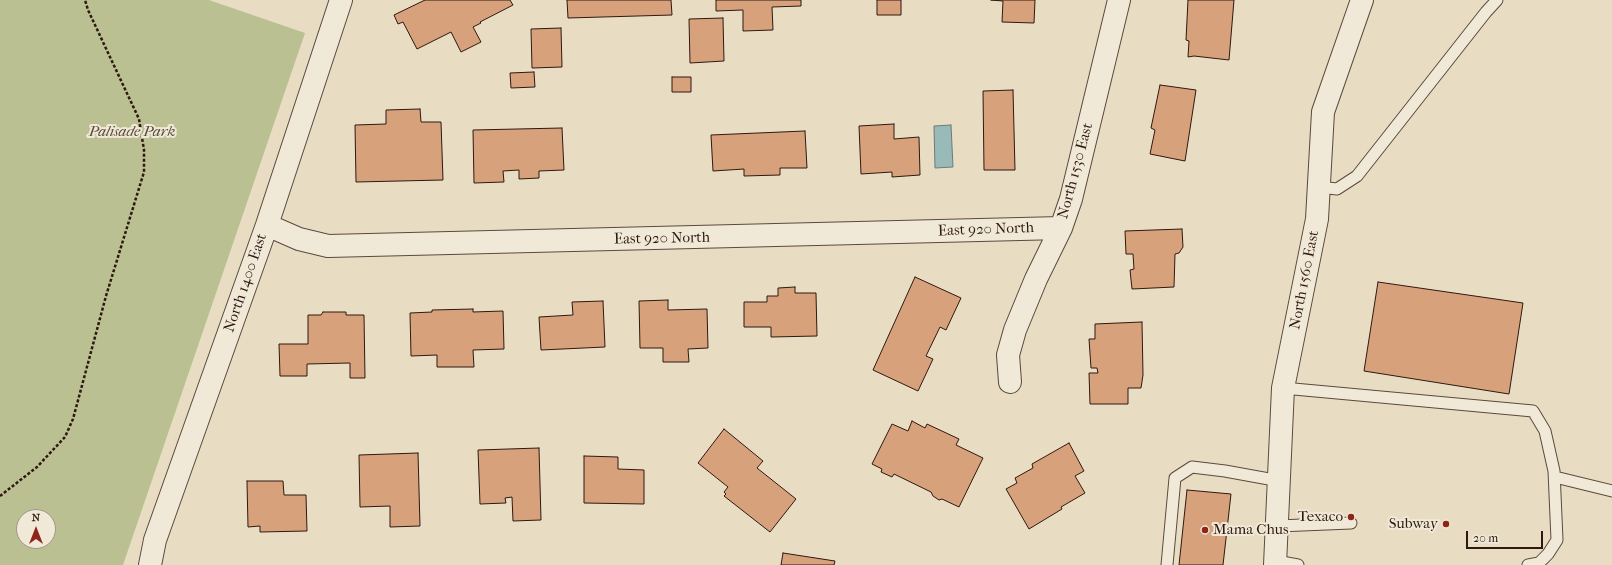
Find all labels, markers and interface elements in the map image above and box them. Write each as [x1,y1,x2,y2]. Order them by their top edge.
street label: North 1530 East [1055,121,1097,221]
park label: Palisade Park [89,123,175,141]
street label: East 920 North [938,219,1034,241]
street label: East 920 North [614,229,710,249]
street label: North 1560 East [1287,229,1323,331]
street label: North 1400 East [221,231,271,335]
place label: Texaco [1298,508,1343,526]
north arrow [16,509,56,549]
text: N [32,511,40,524]
marker: Texaco [1346,512,1356,522]
place label: Subway [1389,515,1438,533]
marker: Subway [1441,519,1451,529]
place label: Mama Chus [1213,521,1289,539]
scale bar [1468,523,1545,549]
marker: Mama Chus [1200,525,1210,535]
text: 20 m [1473,531,1498,545]

